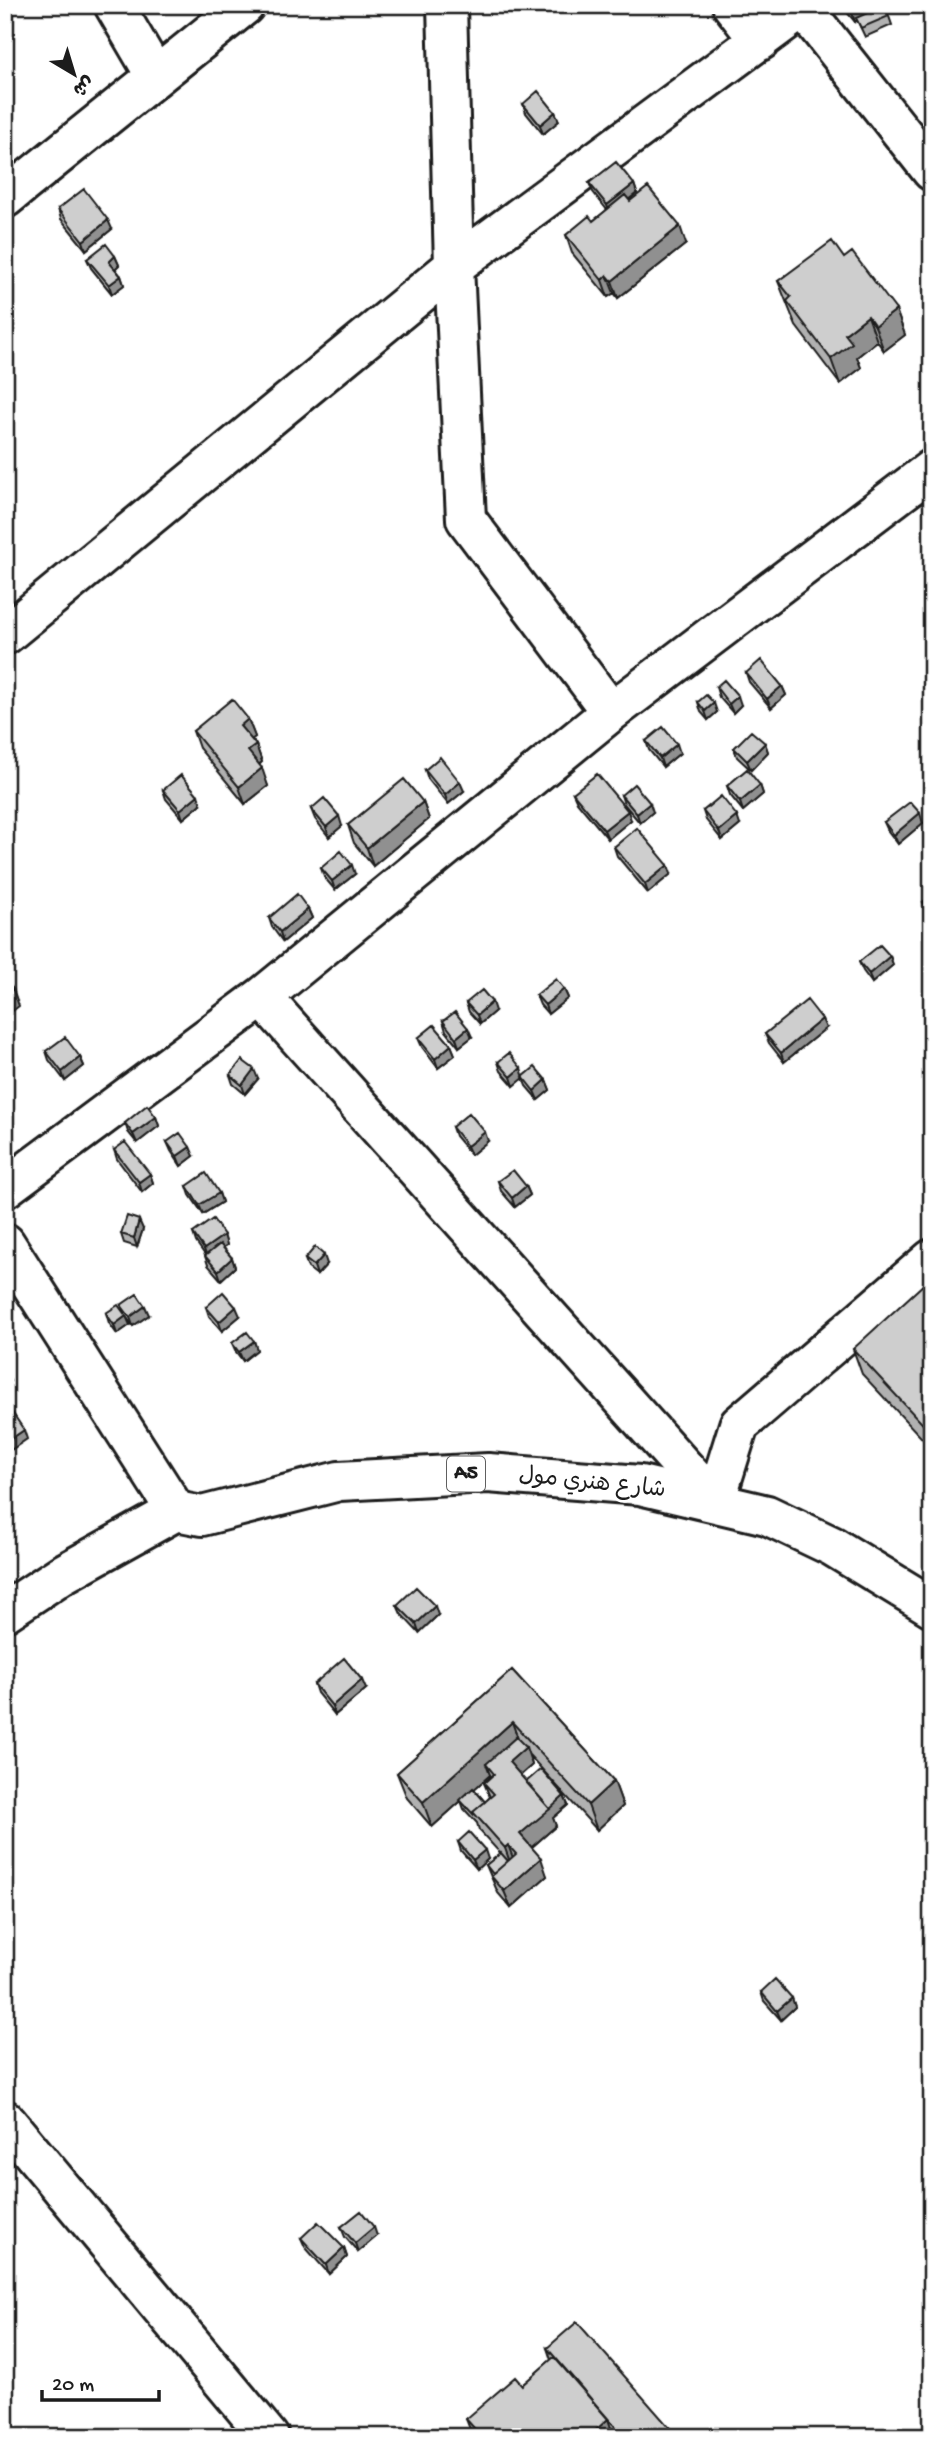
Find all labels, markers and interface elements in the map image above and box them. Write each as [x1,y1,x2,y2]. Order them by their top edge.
north arrow [38,38,108,108]
text: ش [67,69,98,100]
road number: A5 [447,1456,485,1492]
street label: شارع هنري مول [517,1463,667,1505]
scale bar [42,2358,159,2402]
text: 20 m [52,2374,94,2399]

